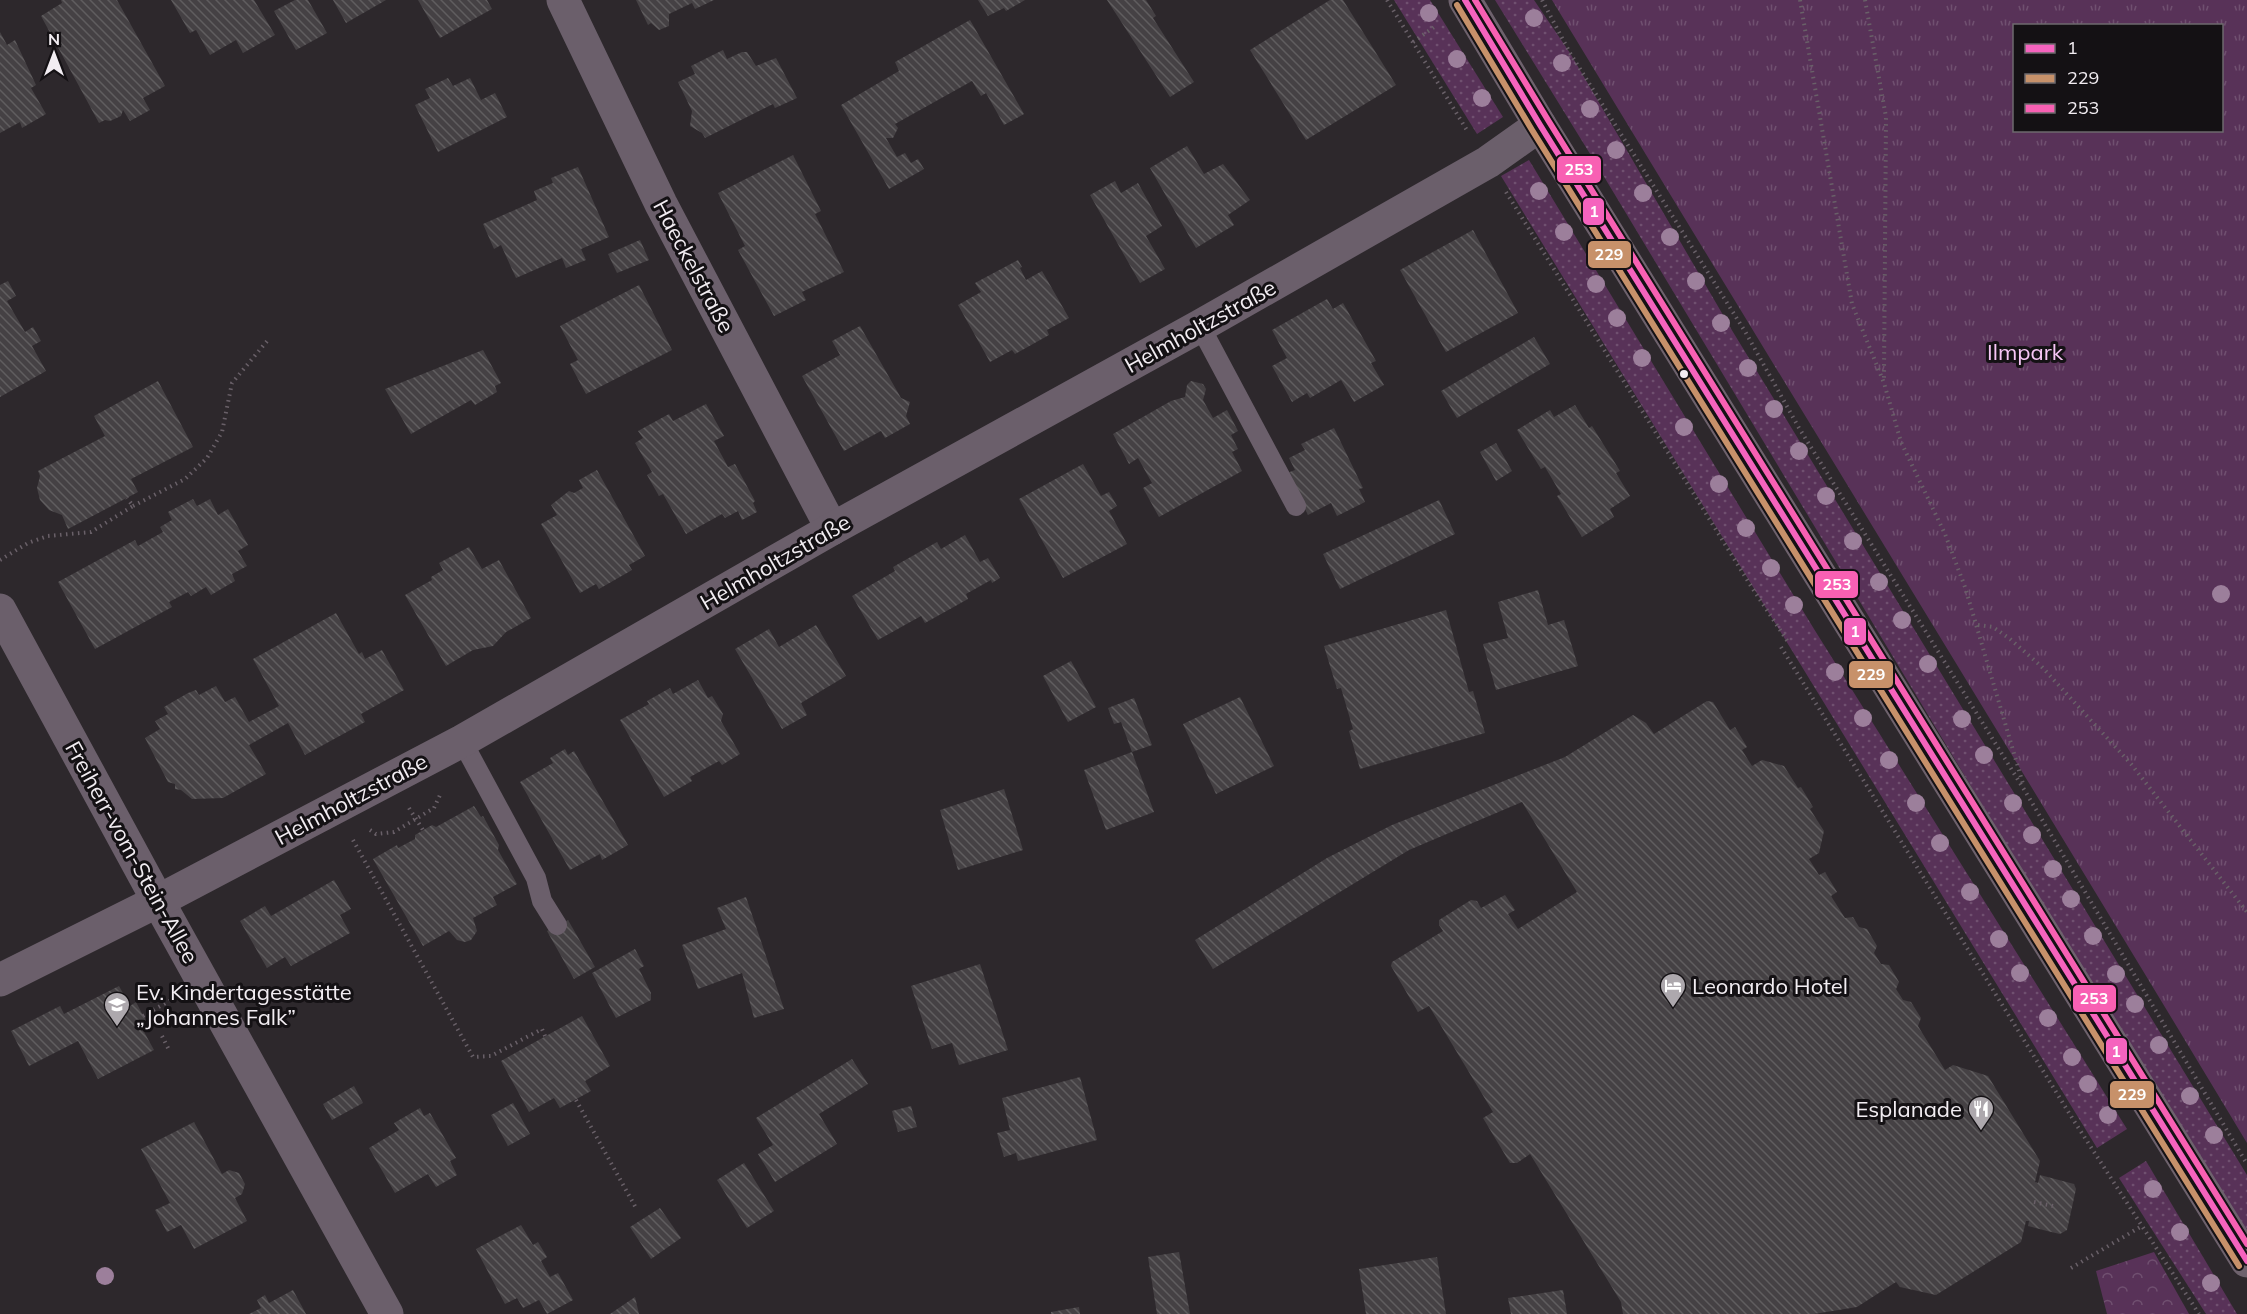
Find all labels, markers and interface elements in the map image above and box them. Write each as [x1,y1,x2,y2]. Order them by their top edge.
north arrow [24,24,84,84]
legend [2013,24,2223,132]
text: N [48,29,60,49]
text: 1 [2067,36,2078,59]
text: 229 [2067,66,2099,89]
text: 253 [2067,96,2099,119]
line badge: 253 [1556,155,1602,184]
text: 253 [1565,159,1593,179]
street label: Haeckelstraße [647,195,741,337]
line badge: 1 [1582,197,1605,226]
text: 1 [1589,201,1599,221]
line badge: 229 [1587,240,1632,269]
text: 229 [1595,244,1623,264]
street label: Helmholtzstraße [1119,273,1281,379]
park label: Ilmpark [1987,338,2064,366]
unlabelled marker [1678,368,1690,380]
street label: Helmholtzstraße [695,508,855,616]
line badge: 253 [1814,570,1859,599]
text: 253 [1823,574,1851,594]
line badge: 1 [1843,617,1867,646]
text: 1 [1850,621,1860,641]
line badge: 229 [1848,660,1894,689]
text: 229 [1857,664,1885,684]
street label: Freiherr-vom-Stein-Allee [59,736,205,968]
street label: Helmholtzstraße [270,747,432,851]
hotel icon: Leonardo Hotel [1658,971,1688,1009]
place label: Leonardo Hotel [1692,972,1848,1000]
place label: Ev. Kindertagesstätte „Johannes Falk” [136,978,352,1031]
line badge: 253 [2072,984,2117,1013]
text: 253 [2080,988,2108,1008]
school or university icon: Ev. Kindertagesstätte „Johannes Falk” [102,990,132,1028]
line badge: 1 [2105,1037,2128,1065]
text: 1 [2111,1041,2121,1061]
line badge: 229 [2109,1080,2155,1109]
text: 229 [2118,1084,2146,1104]
restaurant icon: Esplanade [1966,1094,1996,1132]
place label: Esplanade [1855,1095,1962,1123]

